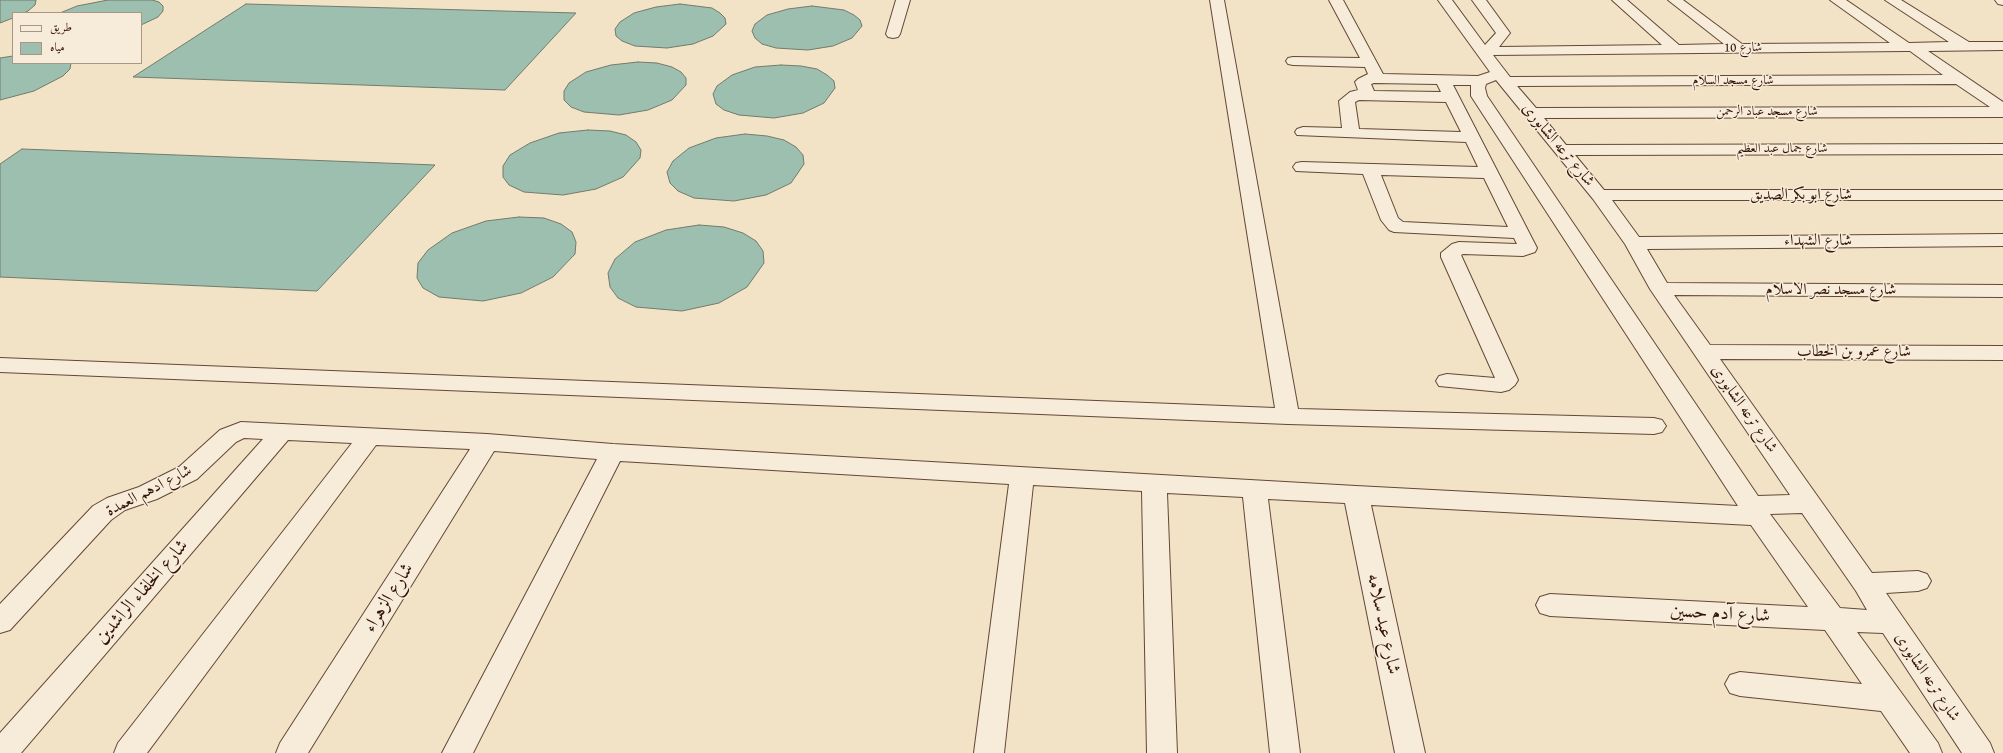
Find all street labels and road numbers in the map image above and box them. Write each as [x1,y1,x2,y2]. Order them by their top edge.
street label: شارع 10 [1724,40,1762,56]
street label: شارع مسجد السلام [1692,73,1774,89]
street label: شارع ترعه الشابورى [1518,99,1598,191]
street label: شارع مسجد عباد الرحمن [1716,104,1818,120]
street label: شارع جمال عبد العظيم [1736,141,1828,157]
street label: شارع ابو بكر الصديق [1750,185,1852,205]
street label: شارع الشهداء [1784,231,1852,251]
street label: شارع مسجد نصر الاسلام [1766,280,1896,300]
street label: شارع عمرو بن الخطاب [1797,342,1911,362]
street label: شارع ترعه الشابورى [1707,361,1781,457]
street label: شارع ادهم العمدة [103,461,195,521]
street label: شارع الخلفاء الراشدين [90,535,194,649]
street label: شارع الزهراء [359,559,419,637]
street label: شارع عيد سلامه [1361,571,1405,677]
street label: شارع آدم حسين [1669,600,1771,628]
street label: شارع ترعه الشابورى [1890,629,1964,725]

